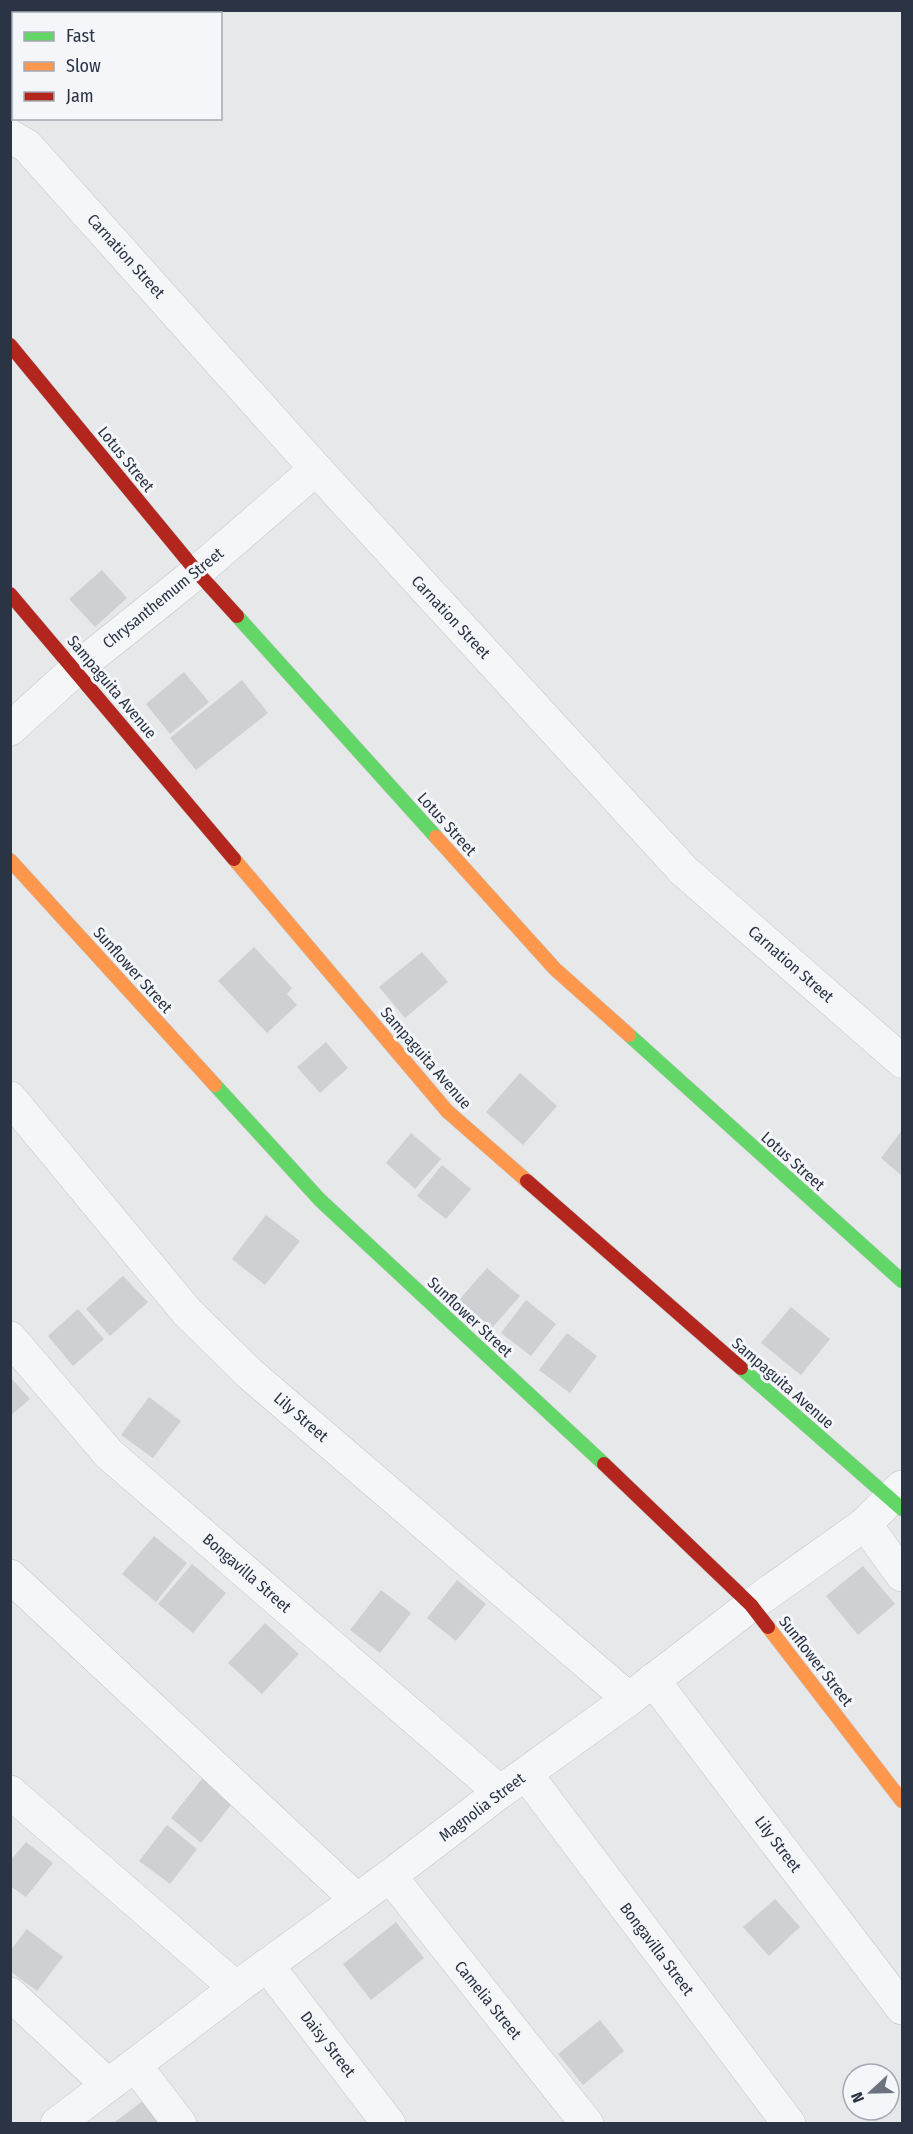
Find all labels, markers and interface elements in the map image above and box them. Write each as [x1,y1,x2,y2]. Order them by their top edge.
legend [12,12,222,120]
text: Fast [66,25,95,47]
text: Slow [66,55,101,77]
text: Jam [66,85,94,107]
street label: Carnation Street [83,210,169,303]
street label: Lotus Street [94,422,159,496]
street label: Chrysanthemum Street [99,543,228,652]
street label: Carnation Street [408,571,495,663]
street label: Sampaguita Avenue [63,632,161,742]
street label: Lotus Street [414,788,481,860]
street label: Carnation Street [744,922,838,1007]
street label: Sunflower Street [90,923,177,1017]
street label: Sampaguita Avenue [377,1003,475,1113]
street label: Lotus Street [757,1128,829,1195]
street label: Sunflower Street [424,1273,517,1362]
street label: Sampaguita Avenue [728,1334,838,1432]
street label: Lily Street [270,1388,332,1446]
street label: Bongavilla Street [199,1529,296,1617]
street label: Sunflower Street [775,1612,857,1710]
street label: Magnolia Street [435,1768,529,1845]
street label: Lily Street [751,1812,806,1876]
street label: Bongavilla Street [616,1899,698,2000]
street label: Camelia Street [451,1957,526,2044]
street label: Daisy Street [297,2007,360,2081]
north arrow [841,2062,901,2122]
text: N [847,2089,868,2105]

